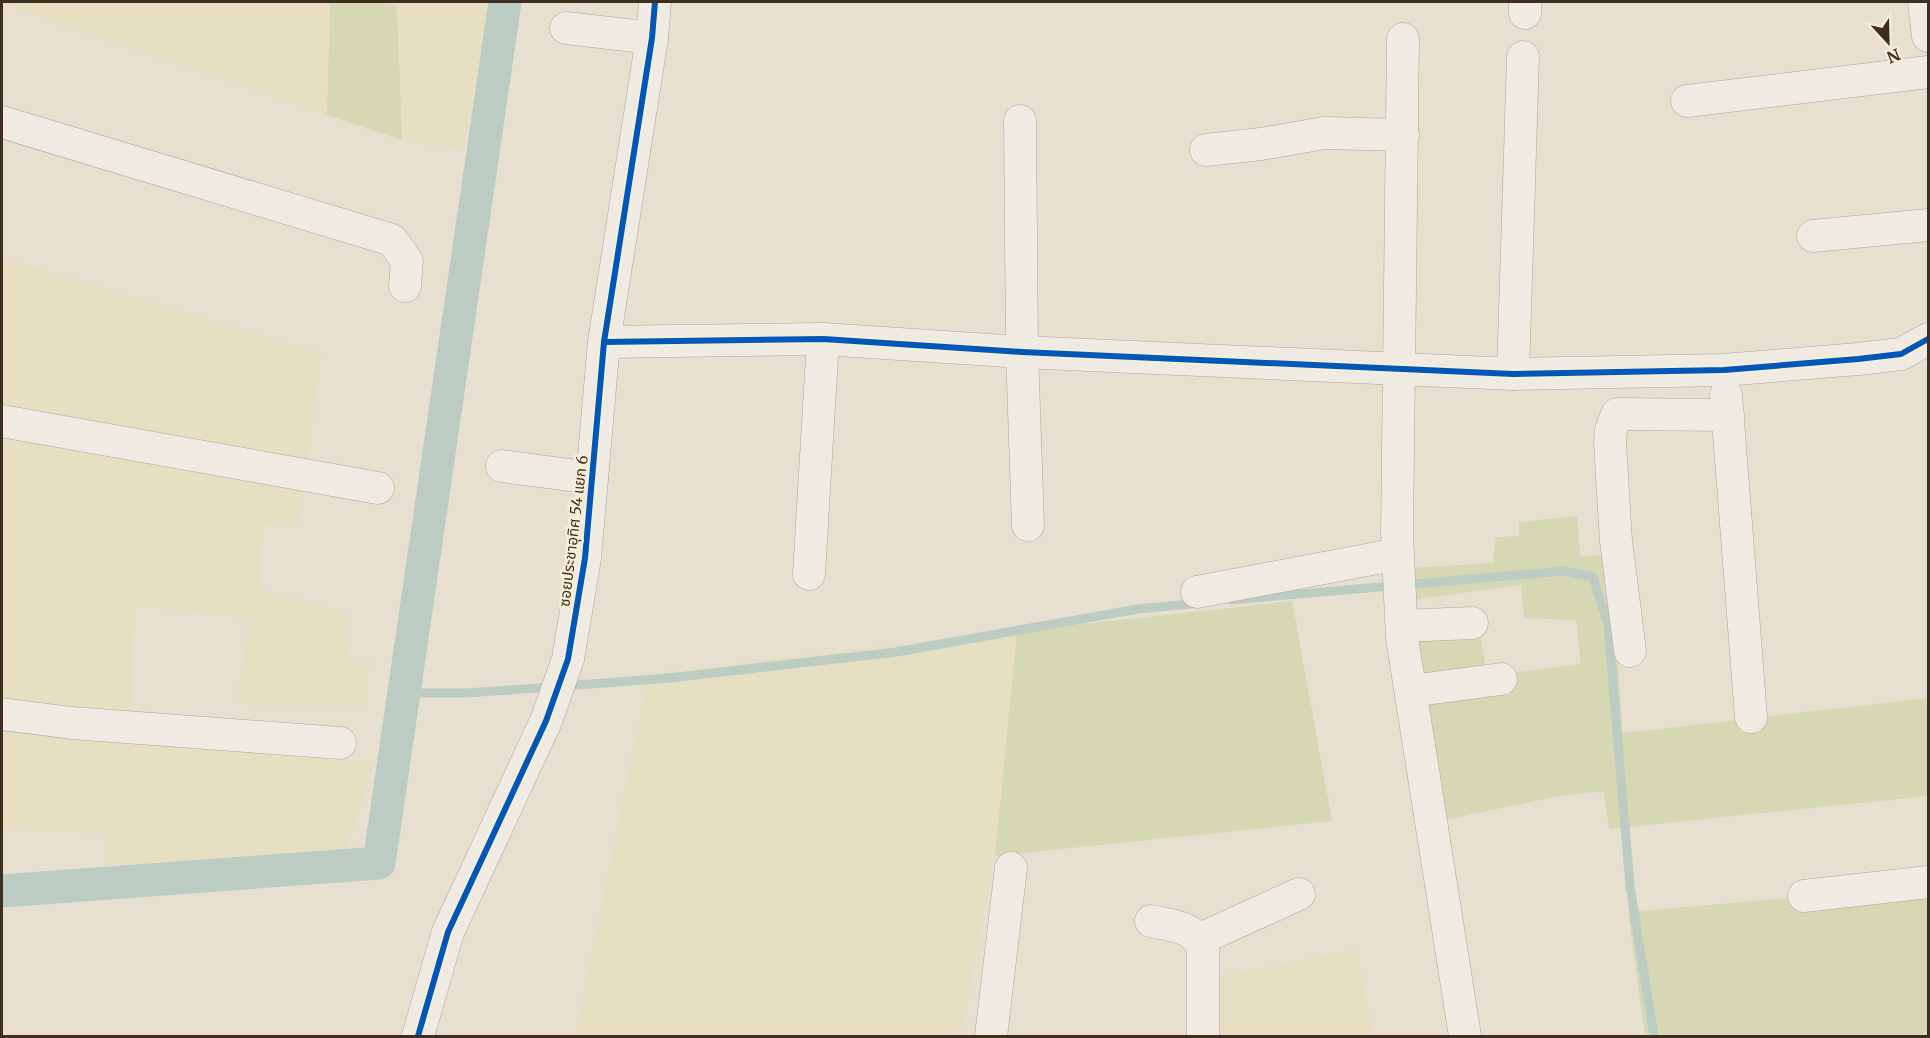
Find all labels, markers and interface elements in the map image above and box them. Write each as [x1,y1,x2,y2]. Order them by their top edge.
north arrow [1858,12,1918,72]
text: N [1884,44,1903,68]
street label: ซอยประชาอุทิศ 54 แยก 6 [554,454,592,608]

